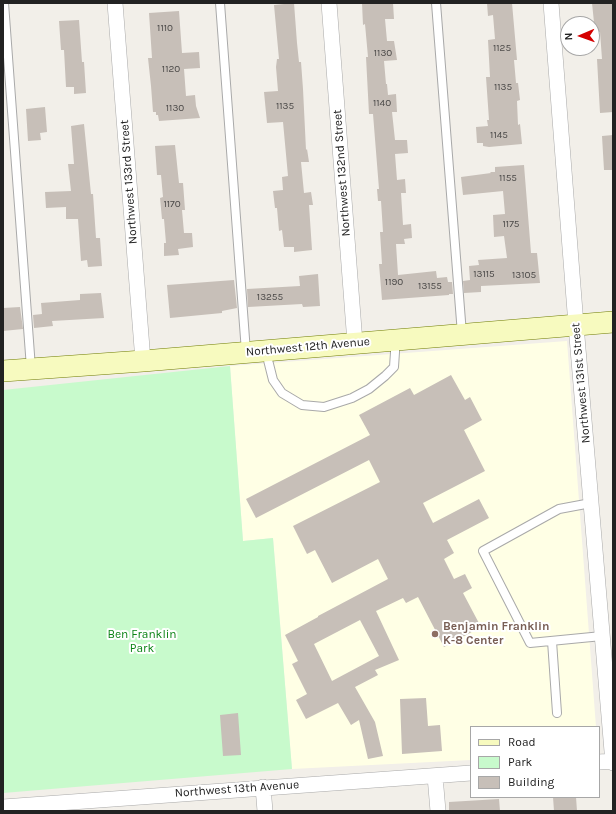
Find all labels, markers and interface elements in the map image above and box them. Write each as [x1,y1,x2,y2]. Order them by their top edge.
north arrow [560,16,600,56]
house number: 1110 [157,22,173,34]
text: N [562,32,575,41]
house number: 1125 [493,42,511,54]
house number: 1130 [374,47,392,59]
house number: 1120 [162,63,180,75]
house number: 1135 [494,81,512,93]
house number: 1140 [373,97,391,109]
house number: 1135 [276,100,294,112]
house number: 1130 [166,102,184,114]
street label: Northwest 132nd Street [330,109,354,237]
street label: Northwest 133rd Street [117,119,141,245]
house number: 1145 [490,129,508,141]
house number: 1155 [499,172,517,184]
house number: 1170 [163,198,181,210]
house number: 1175 [503,218,519,230]
house number: 13115 [473,268,495,280]
house number: 13105 [512,269,536,281]
house number: 1190 [385,276,403,288]
house number: 13155 [418,280,442,292]
house number: 13255 [257,291,283,303]
street label: Northwest 131st Street [569,322,593,444]
street label: Northwest 12th Avenue [245,334,371,360]
place label: Benjamin Franklin K-8 Center [443,620,549,648]
park label: Ben Franklin Park [107,628,177,656]
marker: Benjamin Franklin K-8 Center [430,629,440,639]
legend [470,726,600,798]
text: Road [508,735,536,749]
text: Park [508,755,532,769]
text: Building [508,775,554,789]
street label: Northwest 13th Avenue [174,777,300,801]

